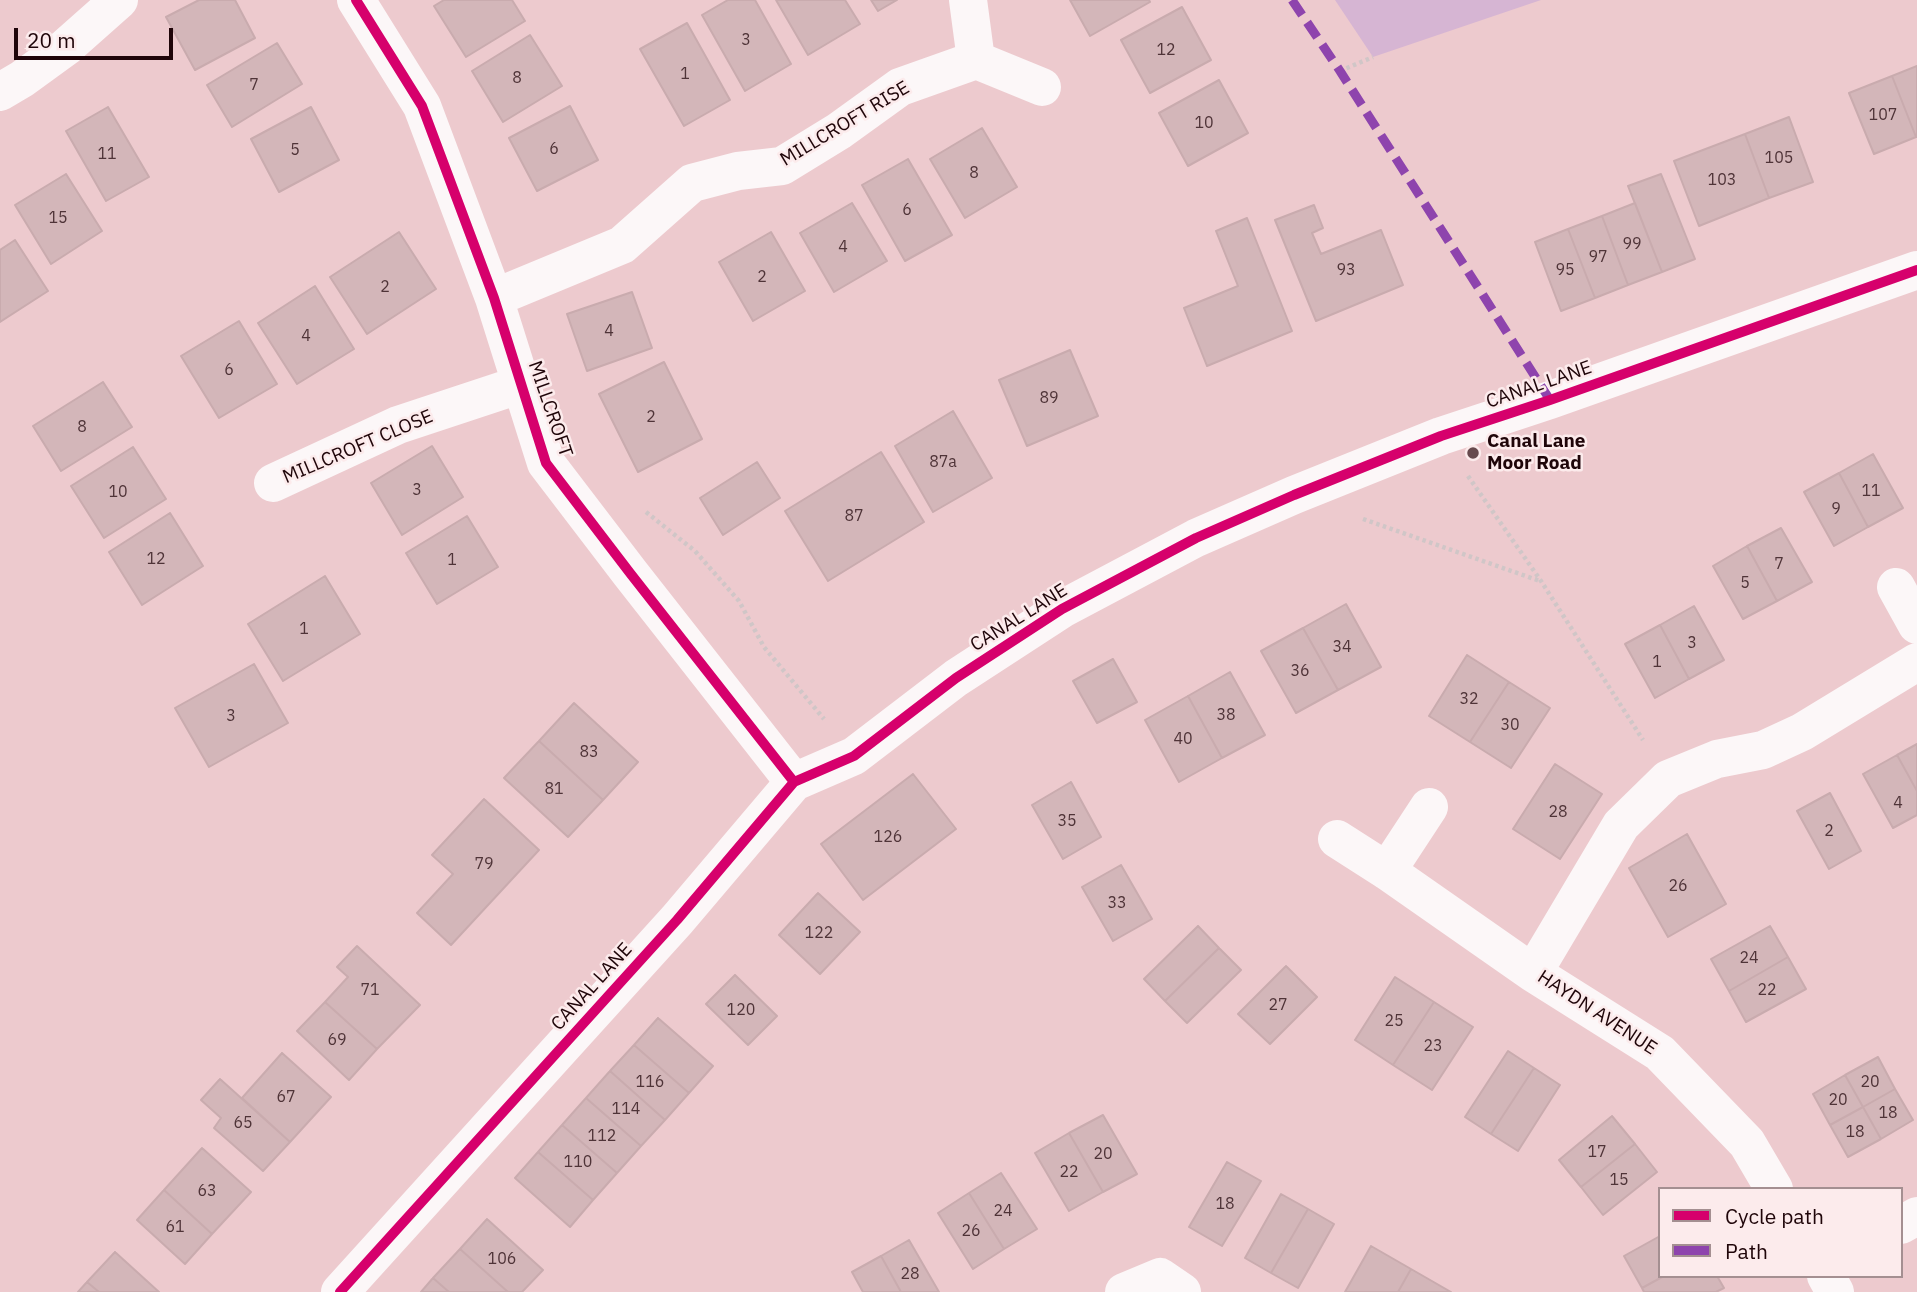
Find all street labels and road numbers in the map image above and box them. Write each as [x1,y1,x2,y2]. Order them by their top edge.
street label: MILLCROFT RISE [776,76,914,172]
street label: CANAL LANE [1483,356,1595,414]
street label: MILLCROFT [523,358,577,460]
street label: MILLCROFT CLOSE [279,405,437,489]
street label: CANAL LANE [966,579,1072,657]
street label: CANAL LANE [547,938,637,1036]
street label: HAYDN AVENUE [1533,966,1661,1060]

